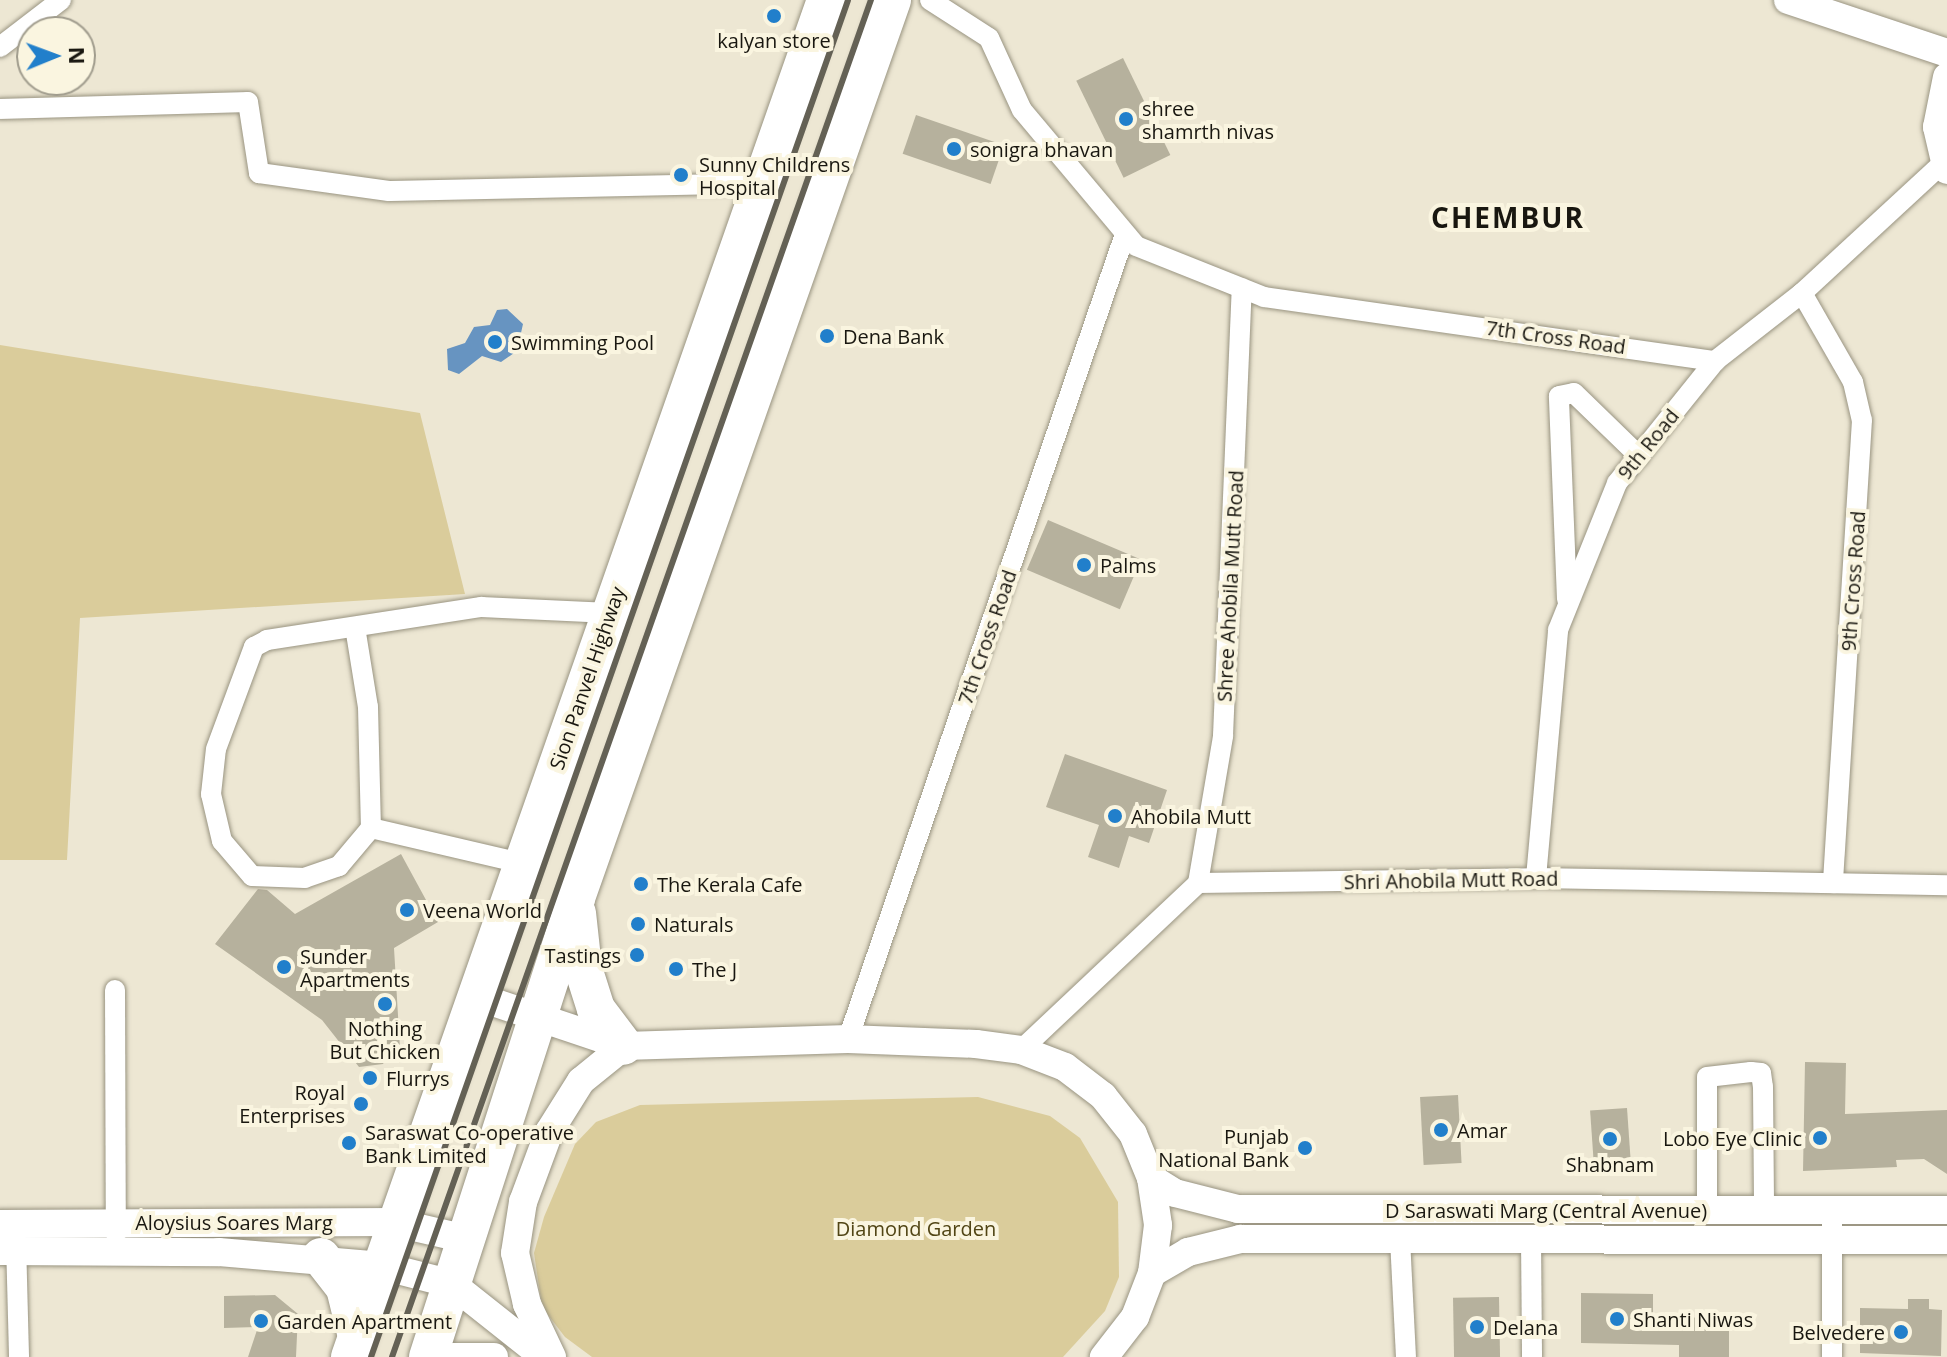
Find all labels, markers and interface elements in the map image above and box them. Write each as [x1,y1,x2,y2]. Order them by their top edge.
marker: kalyan store [765,7,783,25]
north arrow [16,16,96,96]
place label: kalyan store [717,28,831,52]
text: N [63,46,93,65]
place label: shree shamrth nivas [1142,96,1274,143]
marker: shree shamrth nivas [1117,110,1135,128]
place label: sonigra bhavan [970,137,1113,161]
marker: sonigra bhavan [945,140,963,158]
place label: Sunny Childrens Hospital [699,152,850,199]
marker: Sunny Childrens Hospital [670,164,692,186]
district label: CHEMBUR [1431,200,1585,234]
street label: 7th Cross Road [1485,315,1627,359]
place label: Dena Bank [843,324,944,348]
marker: Dena Bank [818,327,836,345]
place label: Swimming Pool [511,330,654,354]
marker: Swimming Pool [486,333,504,351]
street label: 9th Road [1612,404,1684,484]
street label: Shree Ahobila Mutt Road [1212,469,1248,703]
street label: 9th Cross Road [1836,510,1870,652]
place label: Palms [1100,553,1156,577]
marker: Palms [1075,556,1093,574]
street label: 7th Cross Road [953,567,1021,707]
street label: Sion Panvel Highway [544,583,630,773]
place label: Ahobila Mutt [1131,804,1251,828]
marker: Ahobila Mutt [1106,807,1124,825]
street label: Shri Ahobila Mutt Road [1343,866,1559,894]
place label: The Kerala Cafe [657,872,802,896]
marker: The Kerala Cafe [632,875,650,893]
place label: Veena World [423,898,542,922]
marker: Veena World [398,901,416,919]
place label: Naturals [654,912,733,936]
marker: Naturals [629,915,647,933]
place label: Tastings [545,943,621,967]
place label: Sunder Apartments [300,944,410,991]
marker: Tastings [628,946,646,964]
place label: The J [692,957,737,981]
marker: Sunder Apartments [275,958,293,976]
marker: The J [667,960,685,978]
marker: Nothing But Chicken [376,995,394,1013]
place label: Nothing But Chicken [329,1016,441,1063]
place label: Flurrys [386,1066,450,1090]
marker: Flurrys [361,1069,379,1087]
place label: Royal Enterprises [239,1080,345,1127]
marker: Royal Enterprises [352,1095,370,1113]
place label: Amar [1457,1118,1507,1142]
place label: Saraswat Co-operative Bank Limited [365,1120,574,1167]
marker: Amar [1432,1121,1450,1139]
place label: Punjab National Bank [1158,1124,1289,1171]
place label: Lobo Eye Clinic [1663,1126,1802,1150]
marker: Lobo Eye Clinic [1809,1127,1831,1149]
marker: Shabnam [1601,1130,1619,1148]
marker: Saraswat Co-operative Bank Limited [340,1134,358,1152]
marker: Punjab National Bank [1296,1139,1314,1157]
place label: Shabnam [1566,1152,1654,1176]
street label: D Saraswati Marg (Central Avenue) [1385,1198,1707,1222]
street label: Aloysius Soares Marg [135,1210,333,1234]
park label: Diamond Garden [836,1216,996,1240]
place label: Shanti Niwas [1633,1307,1753,1331]
place label: Garden Apartment [277,1309,452,1333]
marker: Shanti Niwas [1608,1310,1626,1328]
marker: Garden Apartment [252,1312,270,1330]
place label: Delana [1493,1315,1558,1339]
marker: Delana [1468,1318,1486,1336]
place label: Belvedere [1792,1320,1885,1344]
marker: Belvedere [1892,1323,1910,1341]

